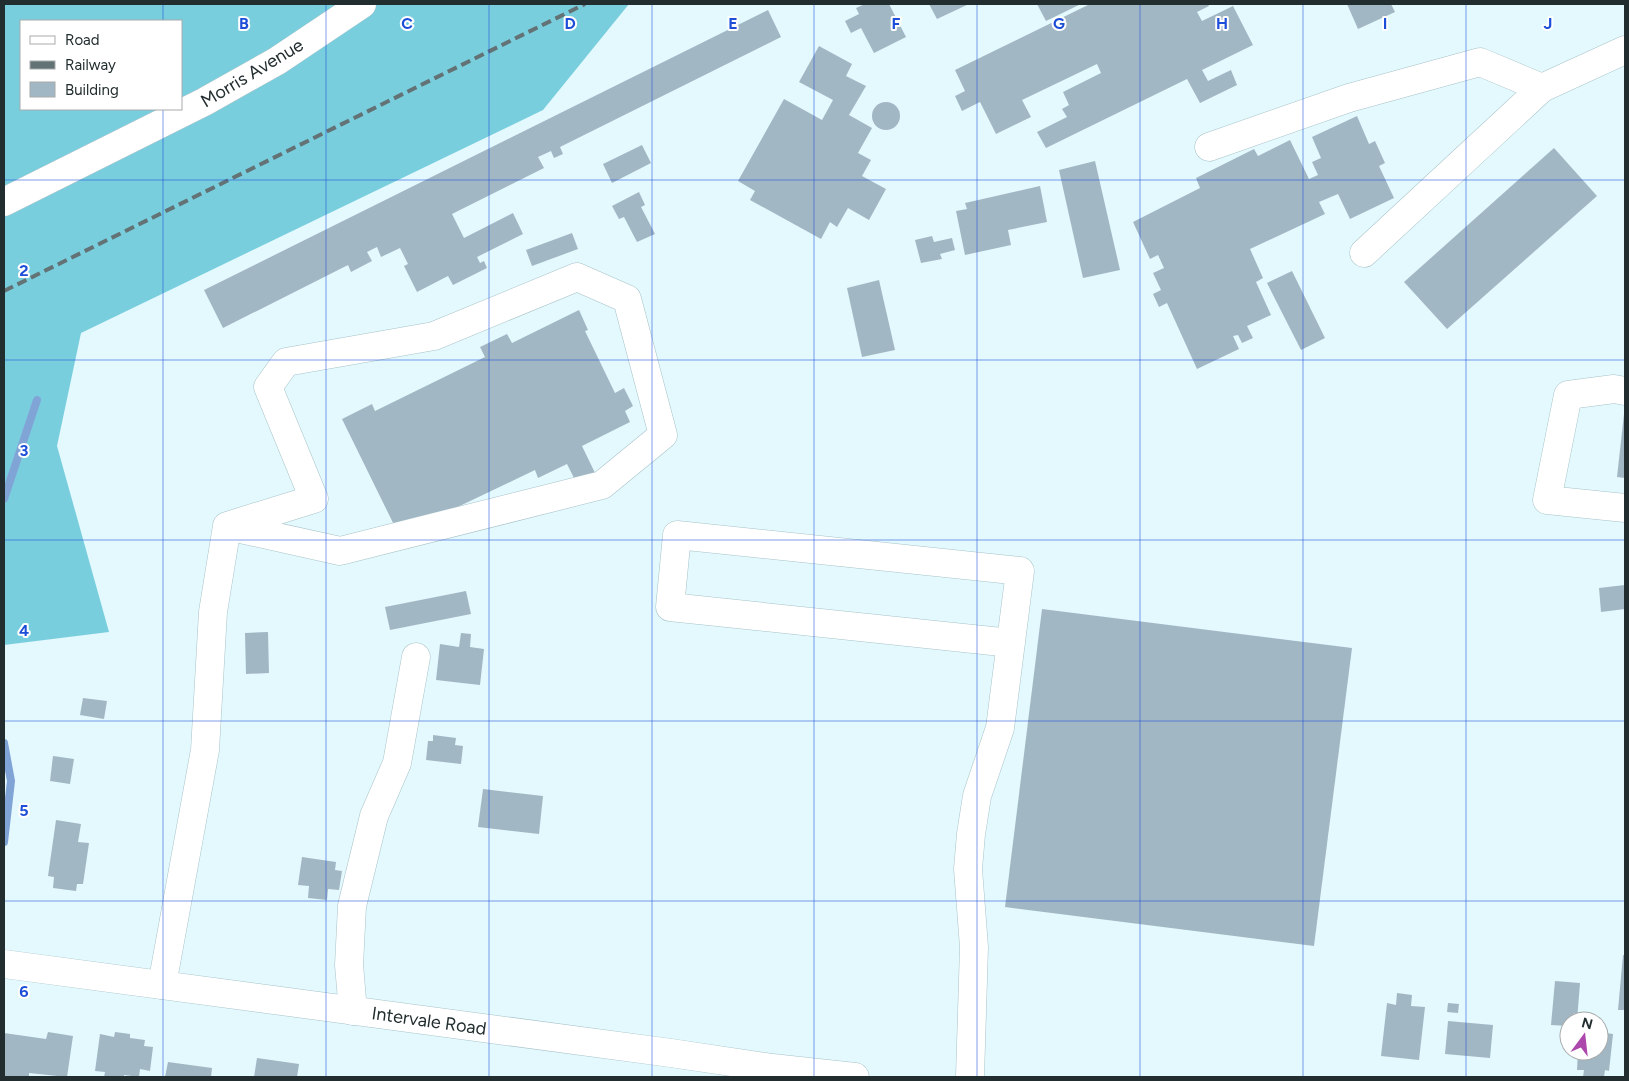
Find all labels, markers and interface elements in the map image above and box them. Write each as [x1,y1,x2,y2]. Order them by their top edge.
text: B [239,14,249,33]
text: C [401,14,413,33]
text: D [564,14,576,33]
text: E [728,14,738,33]
text: F [892,14,901,33]
text: G [1053,14,1065,33]
text: H [1216,14,1228,33]
text: I [1383,14,1387,33]
text: J [1544,14,1552,33]
legend [20,20,182,110]
text: Road [65,31,100,49]
street label: Morris Avenue [197,34,307,112]
text: Railway [65,56,116,74]
text: Building [65,81,119,99]
text: 2 [19,261,29,280]
text: 3 [20,441,29,460]
text: 4 [19,621,29,640]
text: 5 [19,801,29,820]
text: 6 [19,982,29,1001]
street label: Intervale Road [370,1002,488,1040]
north arrow [1559,1011,1609,1061]
text: N [1580,1014,1595,1034]

